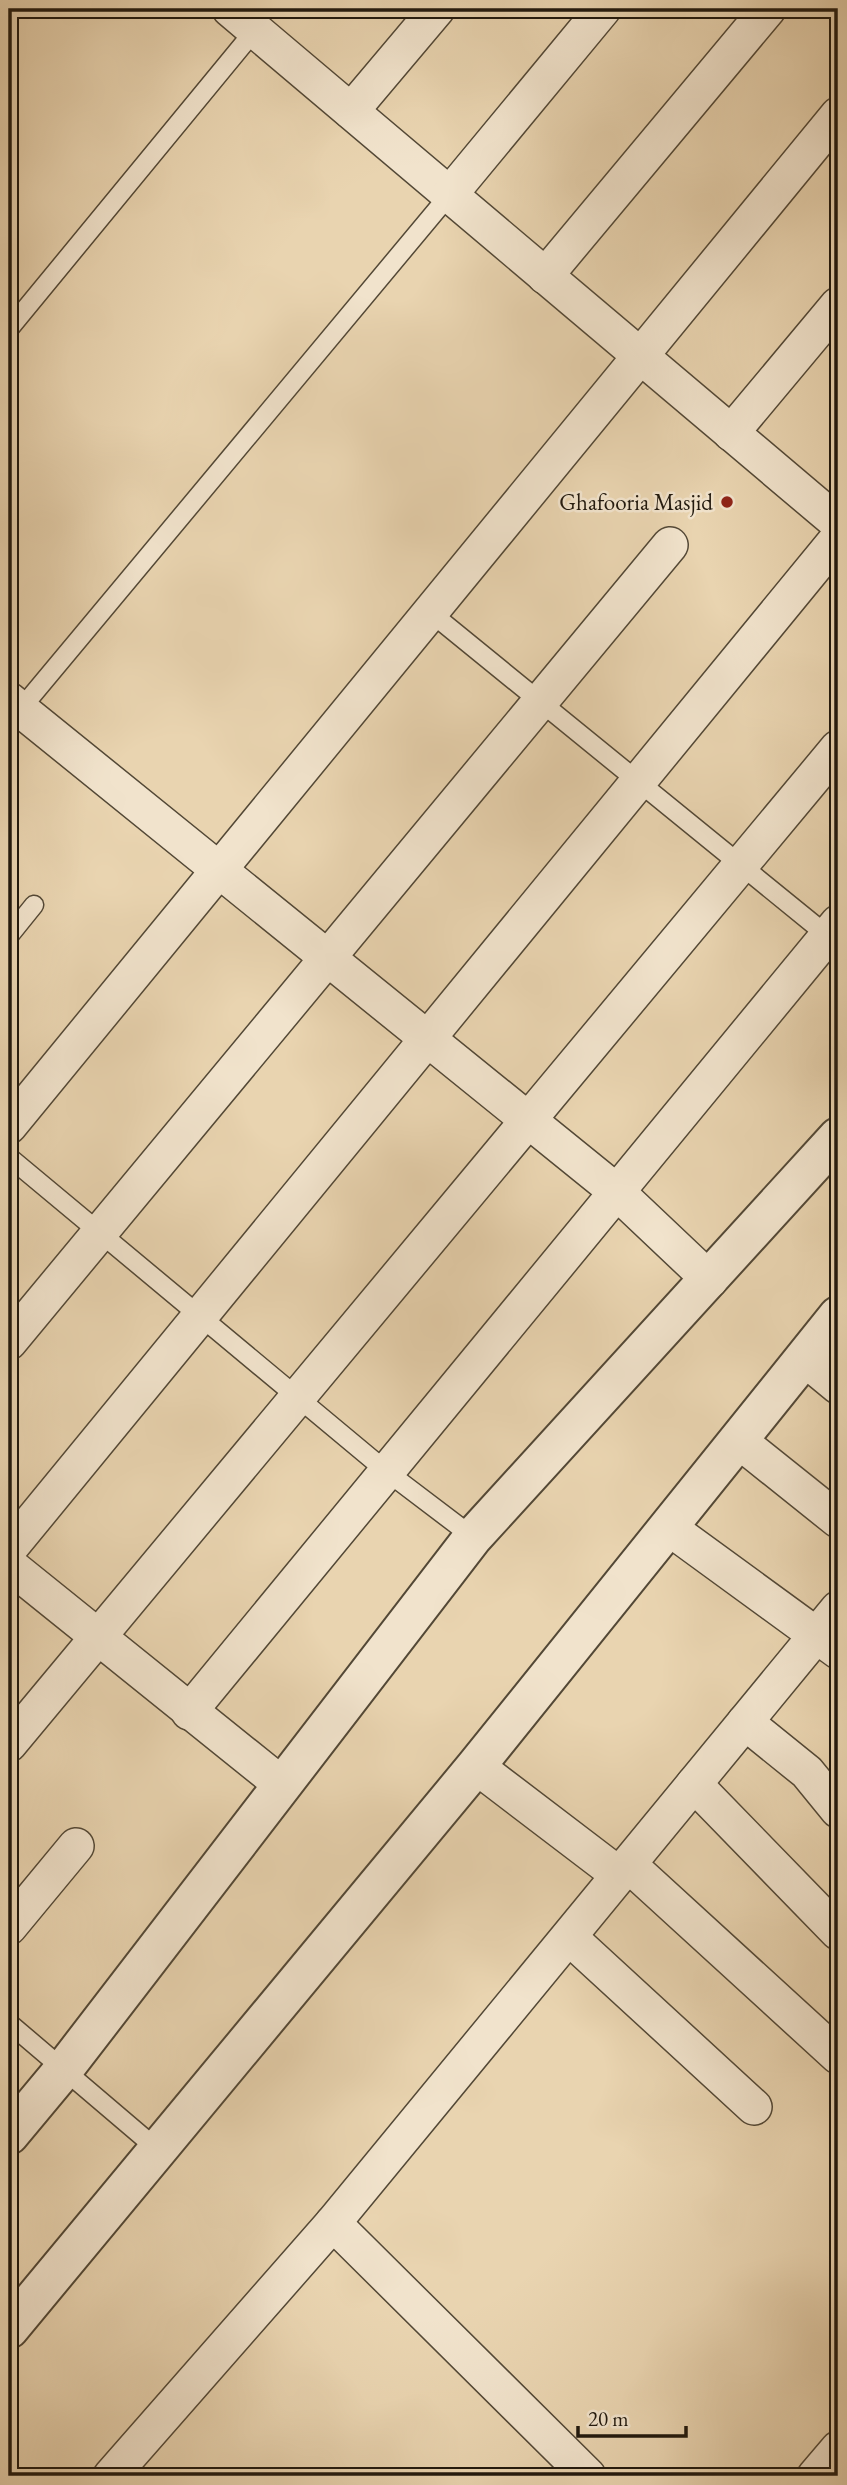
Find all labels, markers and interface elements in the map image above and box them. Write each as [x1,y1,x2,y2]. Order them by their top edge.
place label: Ghafooria Masjid [559,487,713,517]
marker: Ghafooria Masjid [719,494,735,510]
scale bar [578,2394,686,2438]
text: 20 m [588,2405,629,2432]

